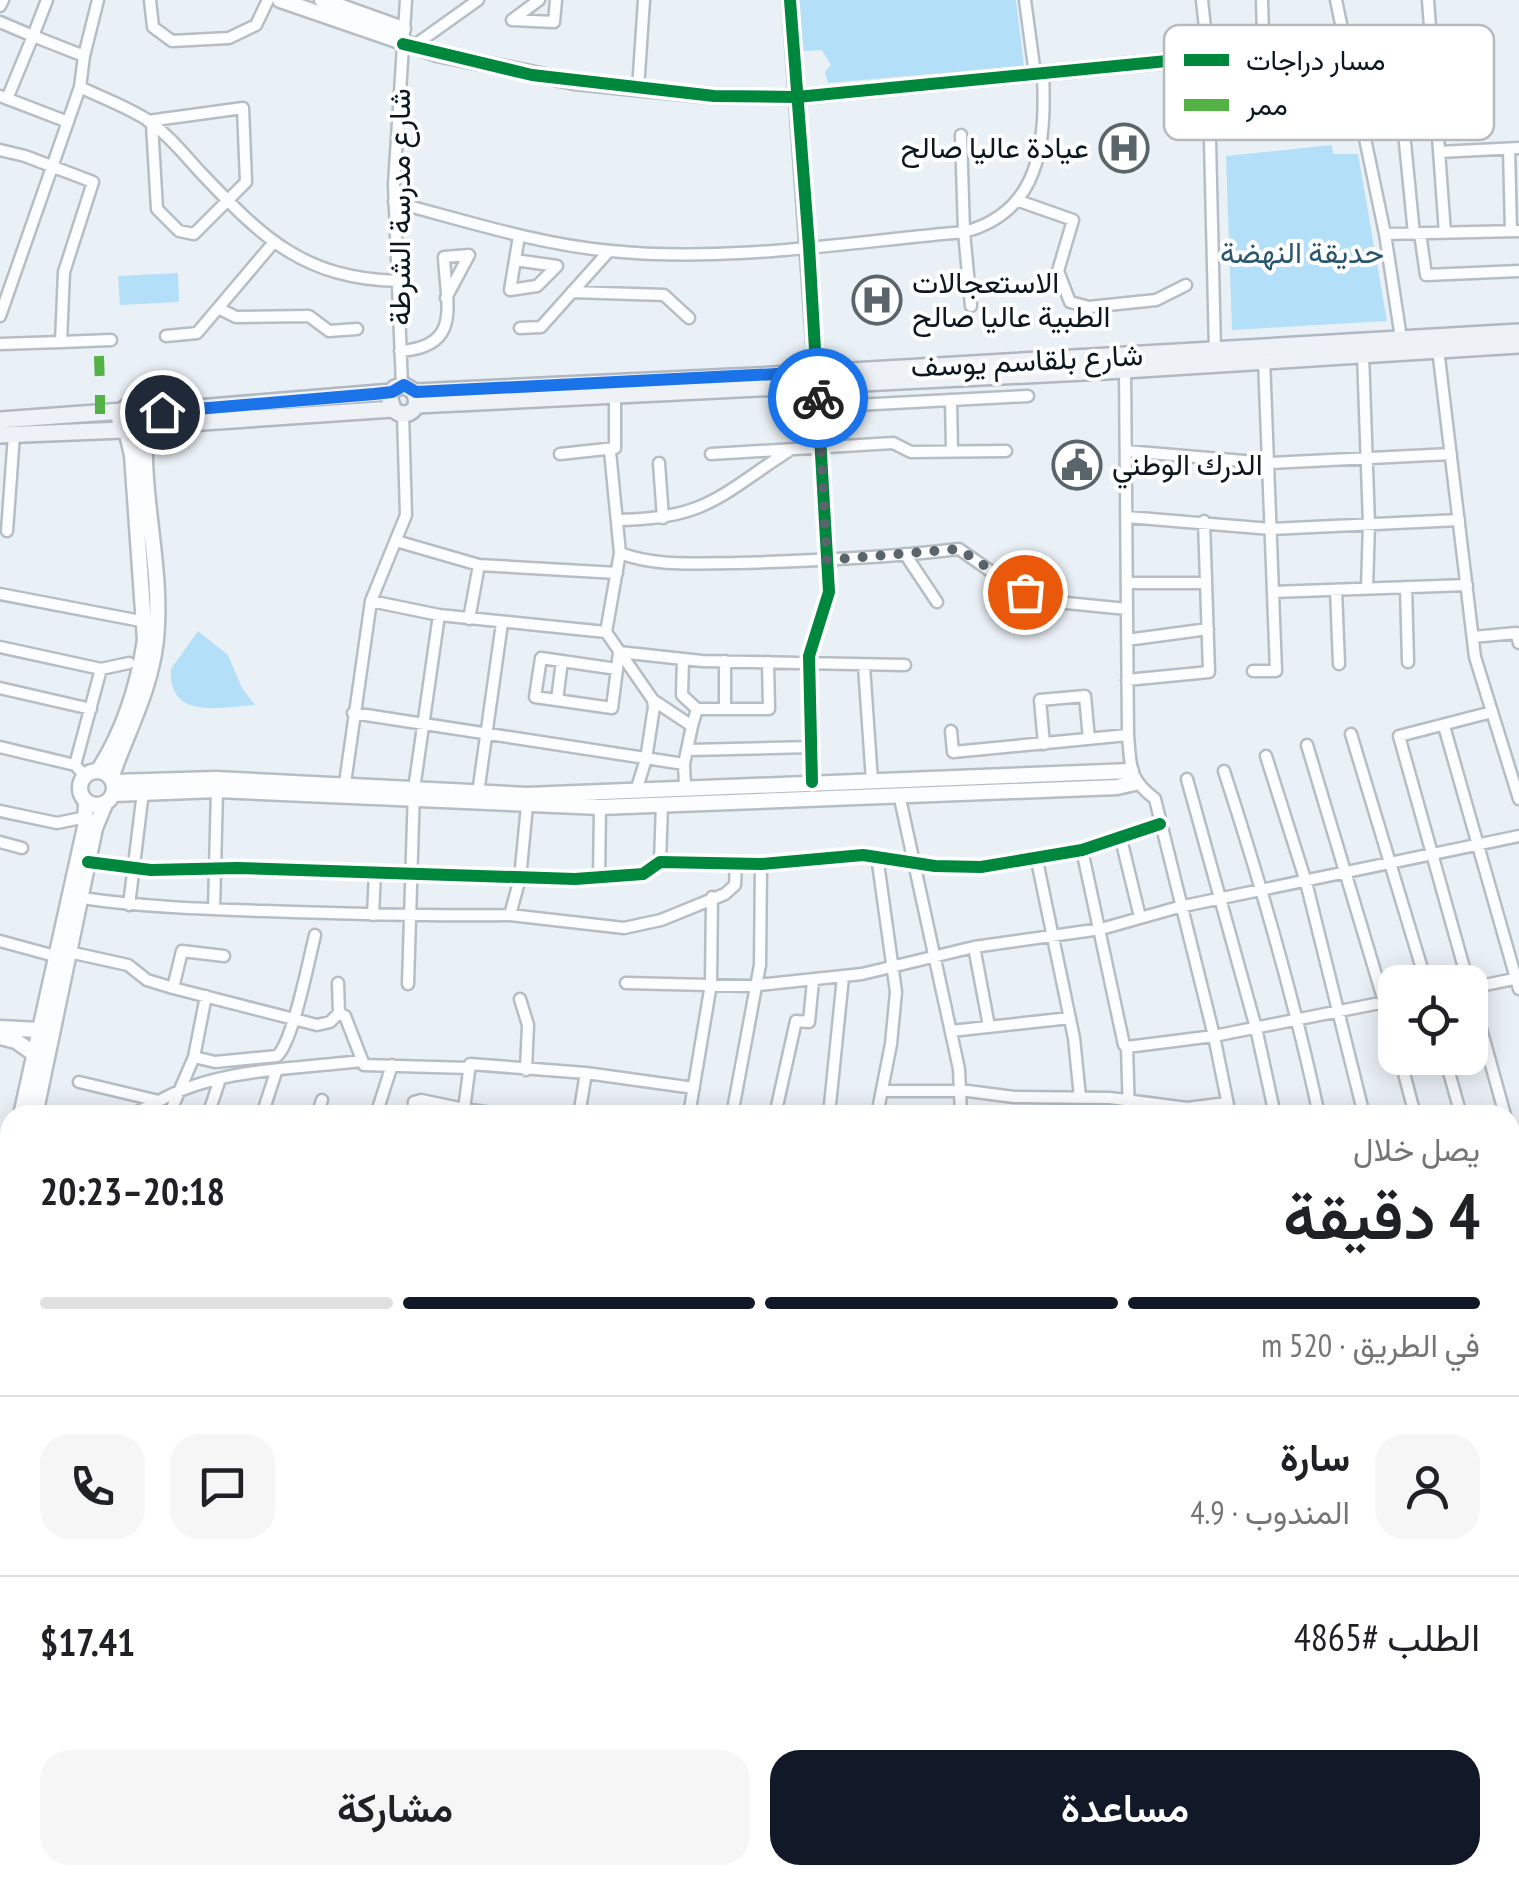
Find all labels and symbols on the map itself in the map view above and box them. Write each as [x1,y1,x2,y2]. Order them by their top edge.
legend [1164,25,1494,140]
text: مسار دراجات [1246,41,1386,78]
text: ممر [1245,86,1288,123]
street label: شارع مدرسة الشرطة [379,88,420,326]
hospital icon: عيادة عاليا صالح [1098,122,1150,174]
place label: عيادة عاليا صالح [900,127,1089,168]
park label: حديقة النهضة [1220,232,1384,271]
place label: الاستعجالات الطبية عاليا صالح [912,262,1111,337]
hospital icon: الاستعجالات الطبية عاليا صالح [851,274,903,326]
street label: شارع بلقاسم يوسف [910,334,1144,387]
courier [768,348,868,448]
pin [120,370,205,455]
public building icon: الدرك الوطني [1051,439,1103,491]
place label: الدرك الوطني [1112,444,1263,489]
pin [983,550,1068,635]

